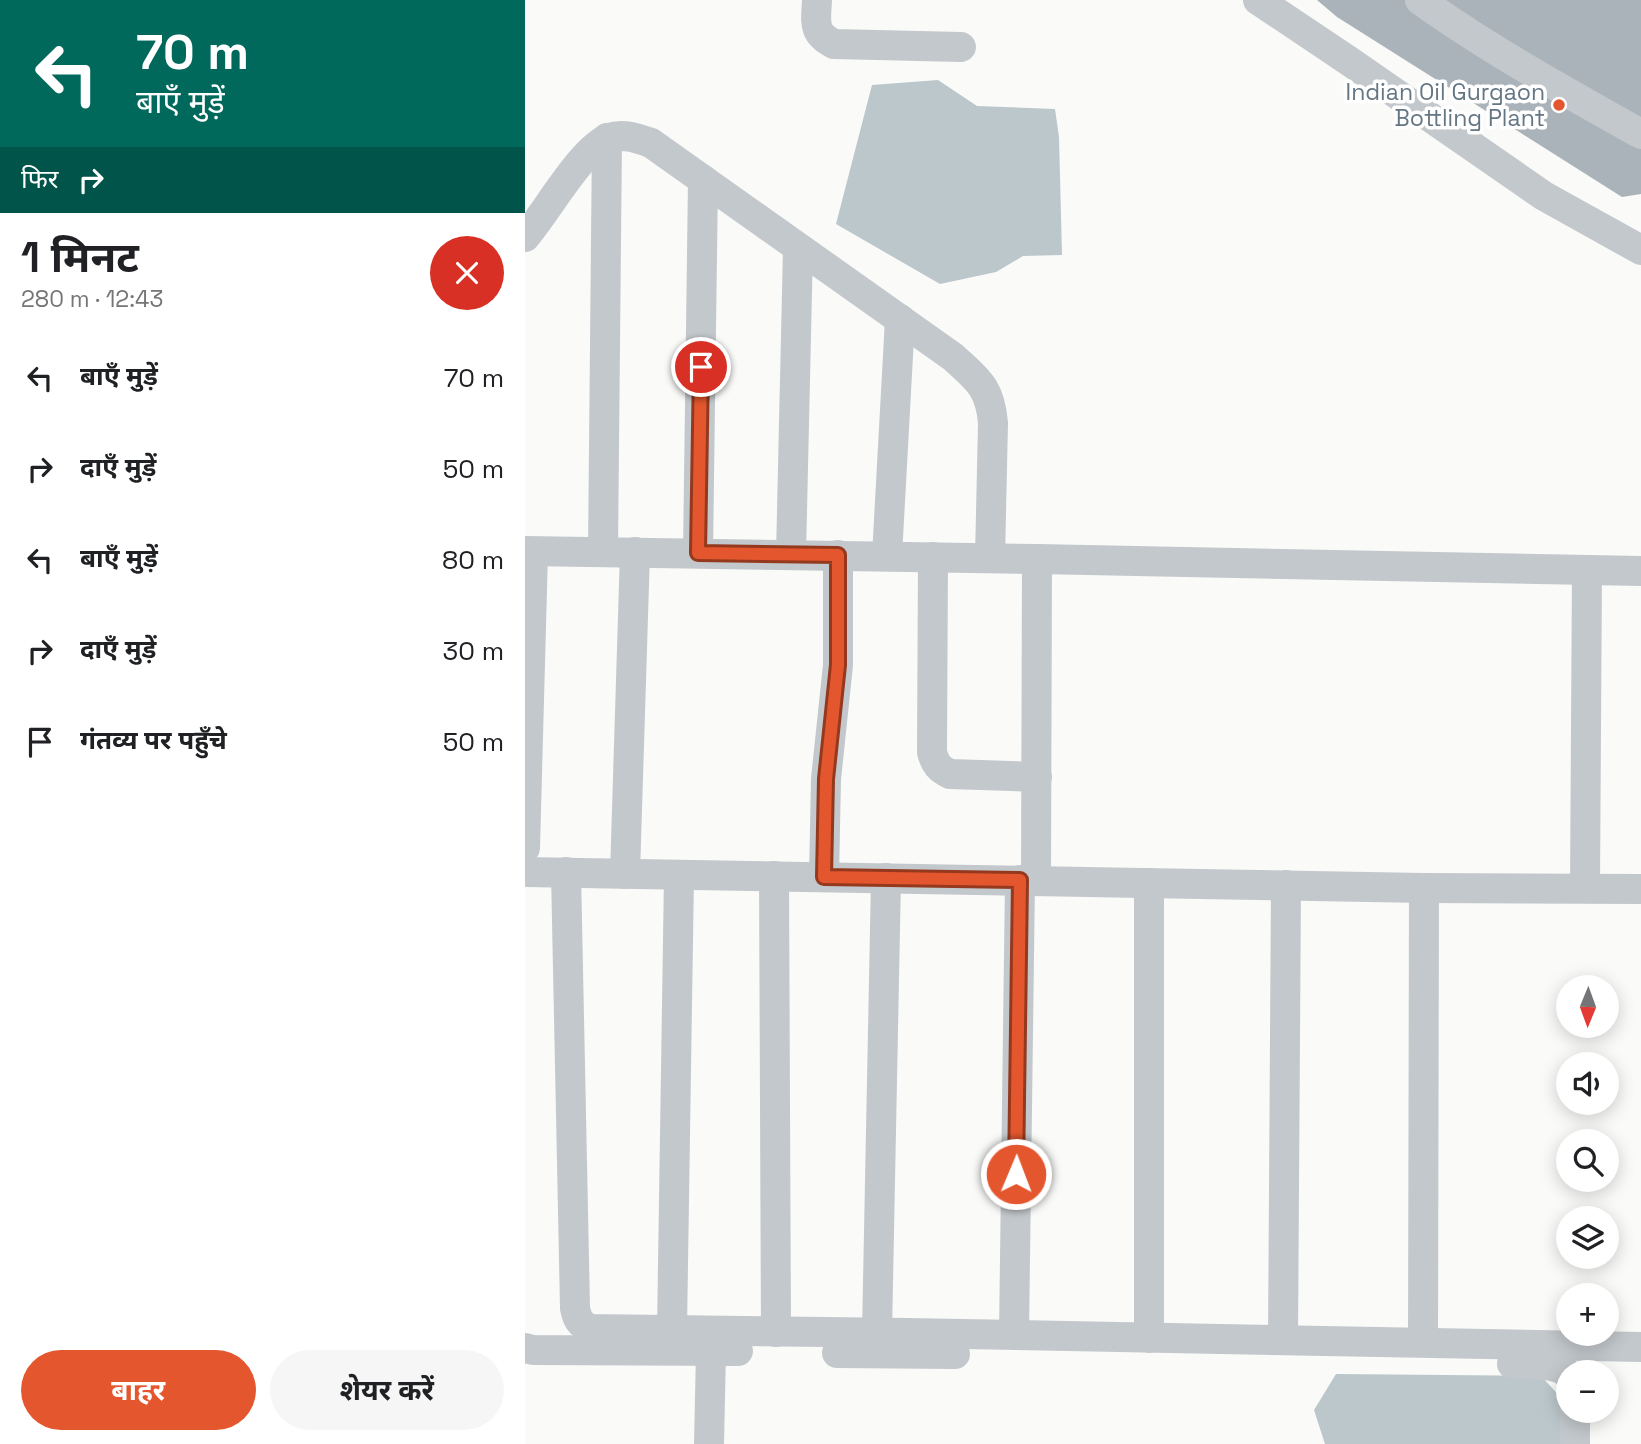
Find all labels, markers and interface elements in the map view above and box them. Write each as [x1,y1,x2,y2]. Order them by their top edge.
text: 70 m [136,21,249,83]
icon: left [21,28,112,119]
place label: Indian Oil Gurgaon Bottling Plant [1346,77,1545,133]
text: बाएँ मुड़ें [136,82,225,122]
marker: Indian Oil Gurgaon Bottling Plant [1551,97,1567,113]
icon: right [72,161,110,199]
text: फिर [21,162,58,196]
text: 1 मिनट [21,231,139,284]
button: close [430,236,504,310]
text: 280 m · 12:43 [21,284,163,314]
pin [671,337,731,397]
icon: arrive [682,348,720,386]
icon: left [21,359,59,397]
text: बाएँ मुड़ें [80,359,158,393]
text: 70 m [444,361,504,395]
icon: right [21,450,59,488]
text: दाएँ मुड़ें [80,450,156,484]
text: 50 m [443,452,504,486]
icon: left [21,541,59,579]
text: बाएँ मुड़ें [80,541,158,575]
text: 80 m [442,543,504,577]
icon: right [21,632,59,670]
text: दाएँ मुड़ें [80,632,156,666]
text: 30 m [443,634,504,668]
icon: arrive [21,723,59,761]
text: गंतव्य पर पहुँचे [80,723,227,757]
text: 50 m [443,725,504,759]
north arrow [1556,975,1619,1038]
map controls [1556,975,1619,1423]
button: sound [1556,1052,1619,1115]
button: search [1556,1129,1619,1192]
position arrow [979,1137,1053,1211]
button: layers [1556,1206,1619,1269]
button: + [1556,1283,1619,1346]
button: बाहर [21,1350,256,1430]
button: शेयर करें [270,1350,504,1430]
button: − [1556,1360,1619,1423]

